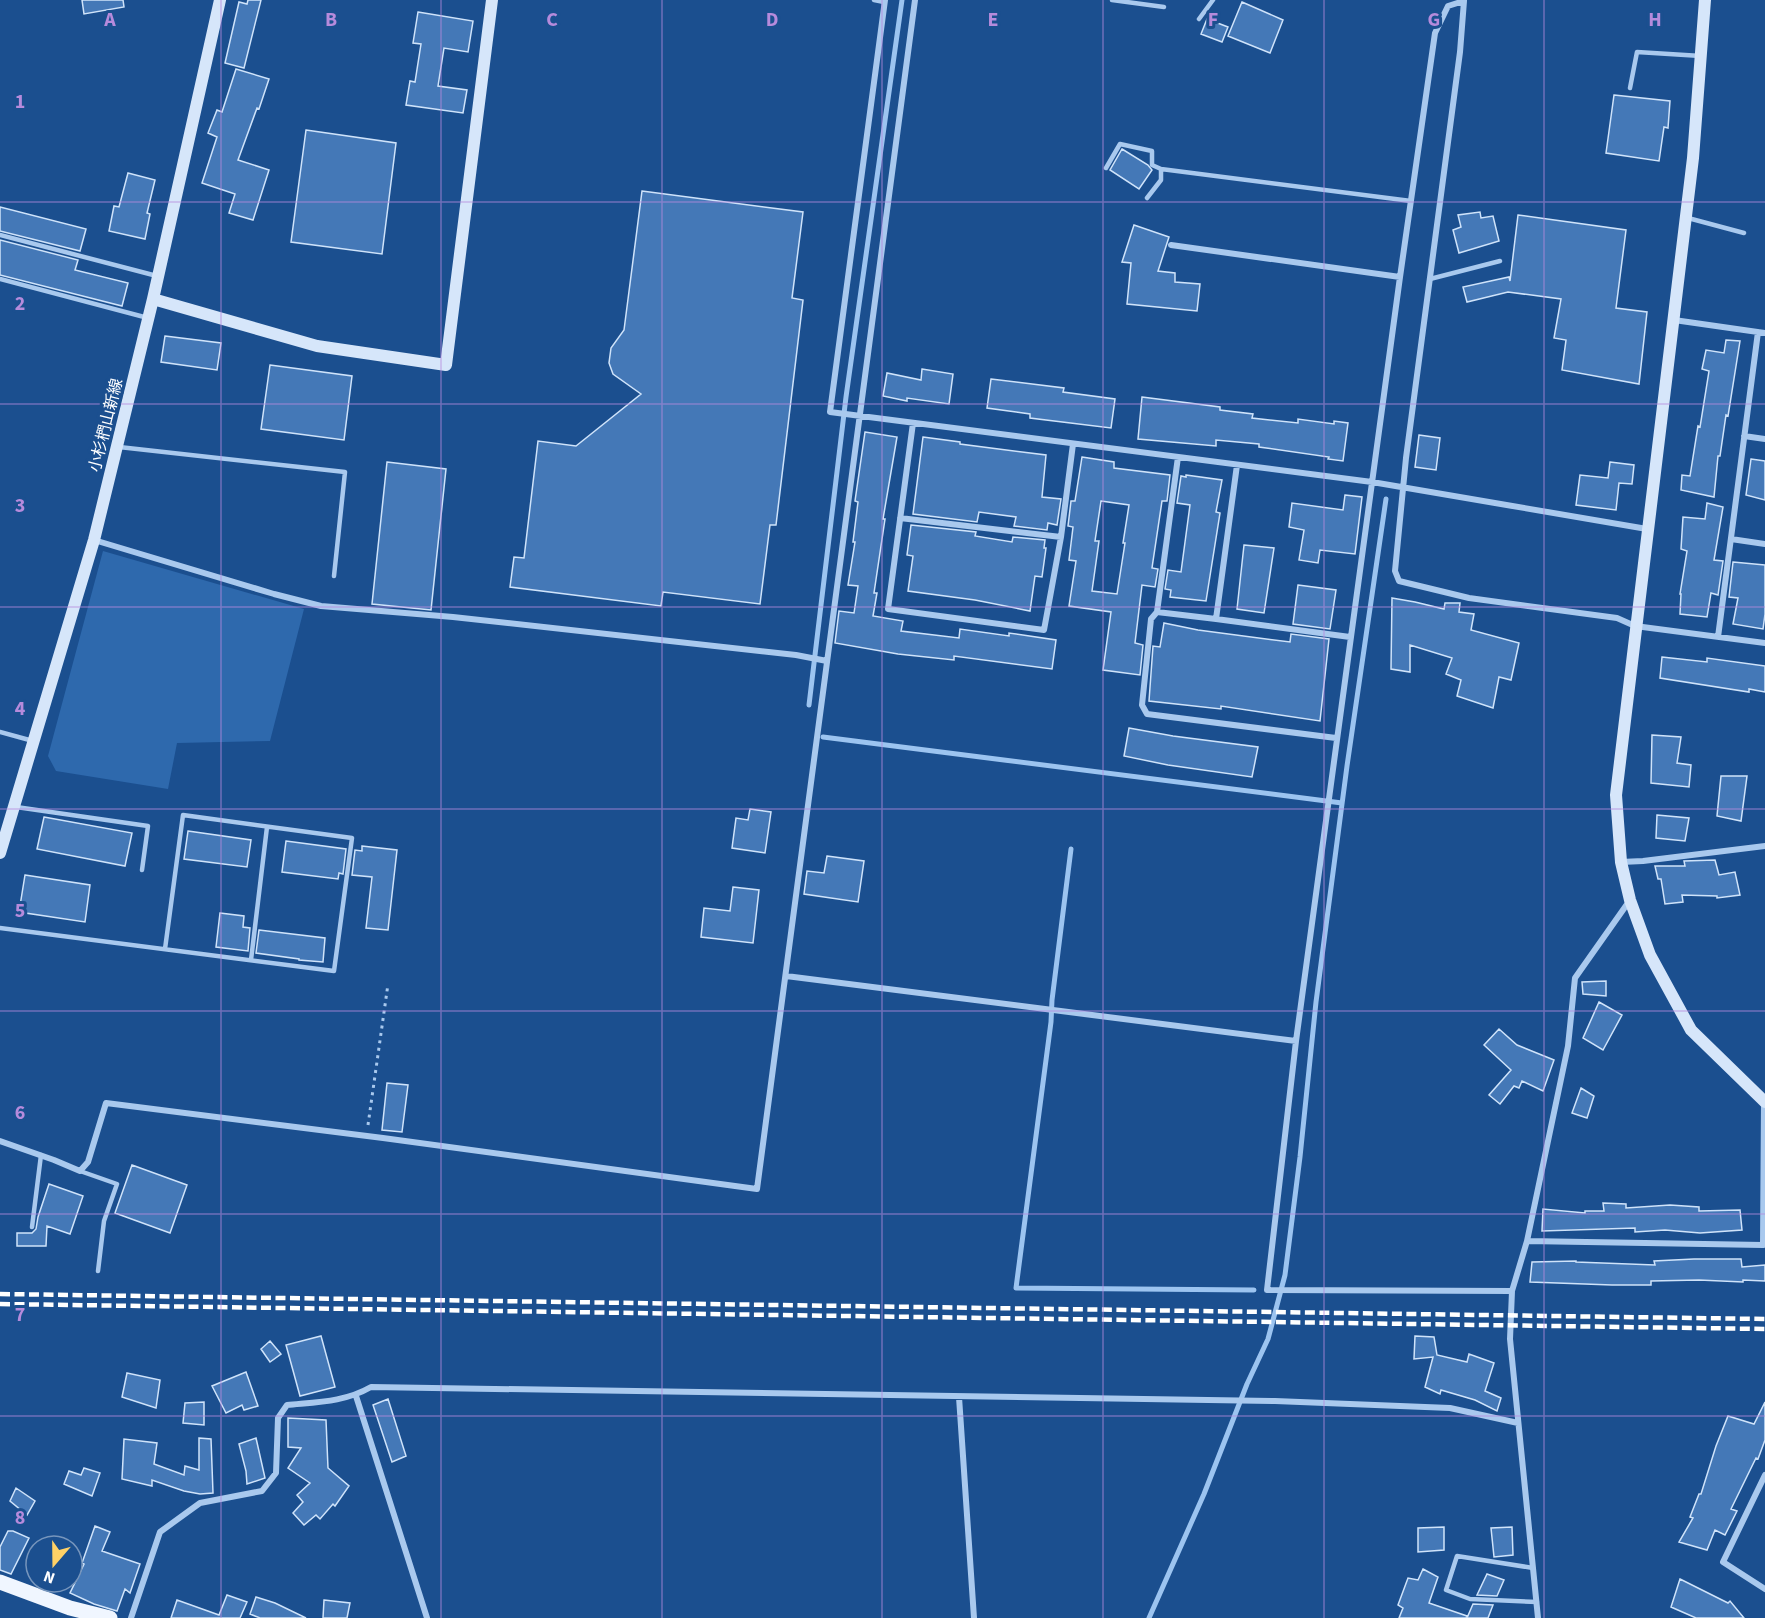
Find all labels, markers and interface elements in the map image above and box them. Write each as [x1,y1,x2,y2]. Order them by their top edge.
text: A [103,6,116,34]
text: B [325,6,337,34]
text: C [546,6,558,34]
text: D [766,6,778,34]
text: E [988,6,998,34]
text: F [1208,6,1218,34]
text: G [1428,6,1440,34]
text: H [1648,6,1662,34]
text: 1 [15,88,25,116]
text: 2 [15,290,25,318]
street label: 小杉椚山新線 [84,376,128,474]
text: 3 [15,492,25,520]
text: 4 [15,695,26,723]
text: 5 [15,897,25,925]
text: 6 [15,1099,25,1127]
text: 7 [15,1301,25,1329]
text: 8 [15,1504,25,1532]
north arrow [24,1534,84,1594]
text: N [40,1565,58,1589]

